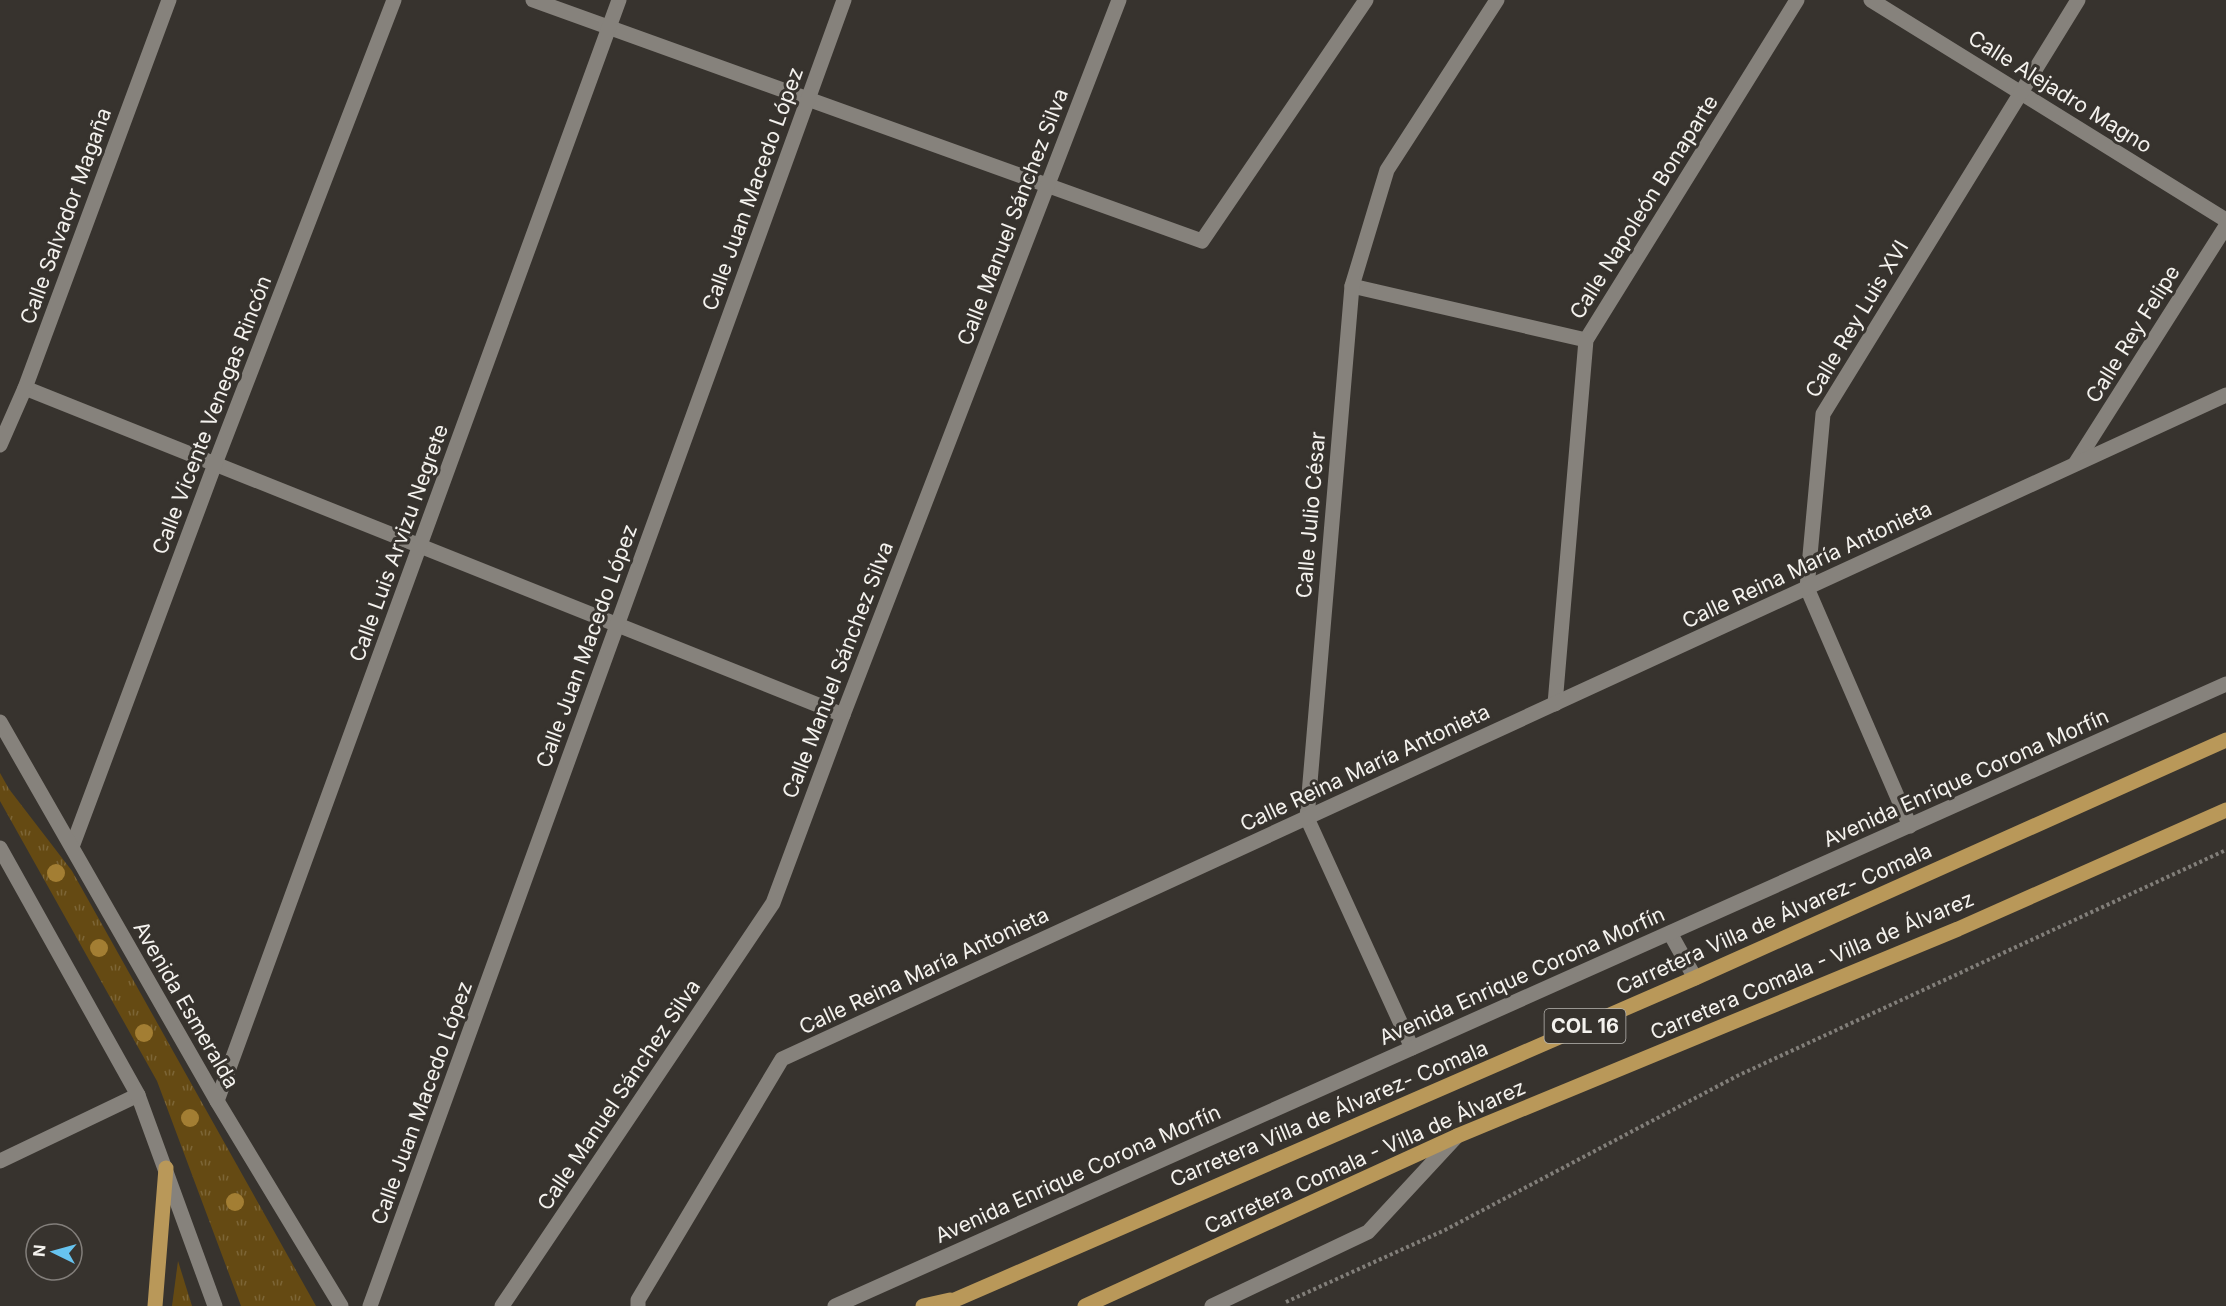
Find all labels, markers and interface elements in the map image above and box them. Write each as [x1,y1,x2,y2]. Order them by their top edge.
street label: Calle Alejadro Magno [1964,25,2157,158]
street label: Calle Juan Macedo López [697,64,808,314]
street label: Calle Manuel Sánchez Silva [952,85,1073,349]
street label: Calle Napoleón Bonaparte [1564,90,1723,323]
street label: Calle Salvador Magaña [15,104,116,327]
street label: Calle Rey Luis XVI [1800,236,1913,402]
street label: Calle Rey Felipe [2080,260,2185,407]
street label: Calle Vicente Venegas Rincón [147,272,276,558]
street label: Calle Luis Arvizu Negrete [344,421,453,665]
street label: Calle Julio César [1291,431,1330,599]
street label: Calle Reina María Antonieta [1678,496,1936,633]
street label: Calle Juan Macedo López [531,521,642,771]
street label: Calle Manuel Sánchez Silva [777,538,898,802]
street label: Calle Reina María Antonieta [1236,699,1494,836]
street label: Avenida Enrique Corona Morfín [1819,703,2112,852]
street label: Carretera Villa de Álvarez- Comala [1612,836,1936,1000]
street label: Carretera Comala - Villa de Álvarez [1646,885,1977,1045]
street label: Avenida Enrique Corona Morfín [1375,901,1668,1050]
street label: Calle Reina María Antonieta [795,902,1053,1039]
street label: Avenida Esmeralda [128,917,244,1093]
street label: Calle Manuel Sánchez Silva [532,975,705,1215]
street label: Calle Juan Macedo López [366,978,477,1228]
road number: COL 16 [1544,1009,1626,1043]
street label: Carretera Villa de Álvarez- Comala [1166,1034,1492,1192]
street label: Carretera Comala - Villa de Álvarez [1200,1073,1529,1239]
street label: Avenida Enrique Corona Morfín [931,1099,1224,1248]
north arrow [24,1222,84,1282]
text: N [29,1244,50,1258]

